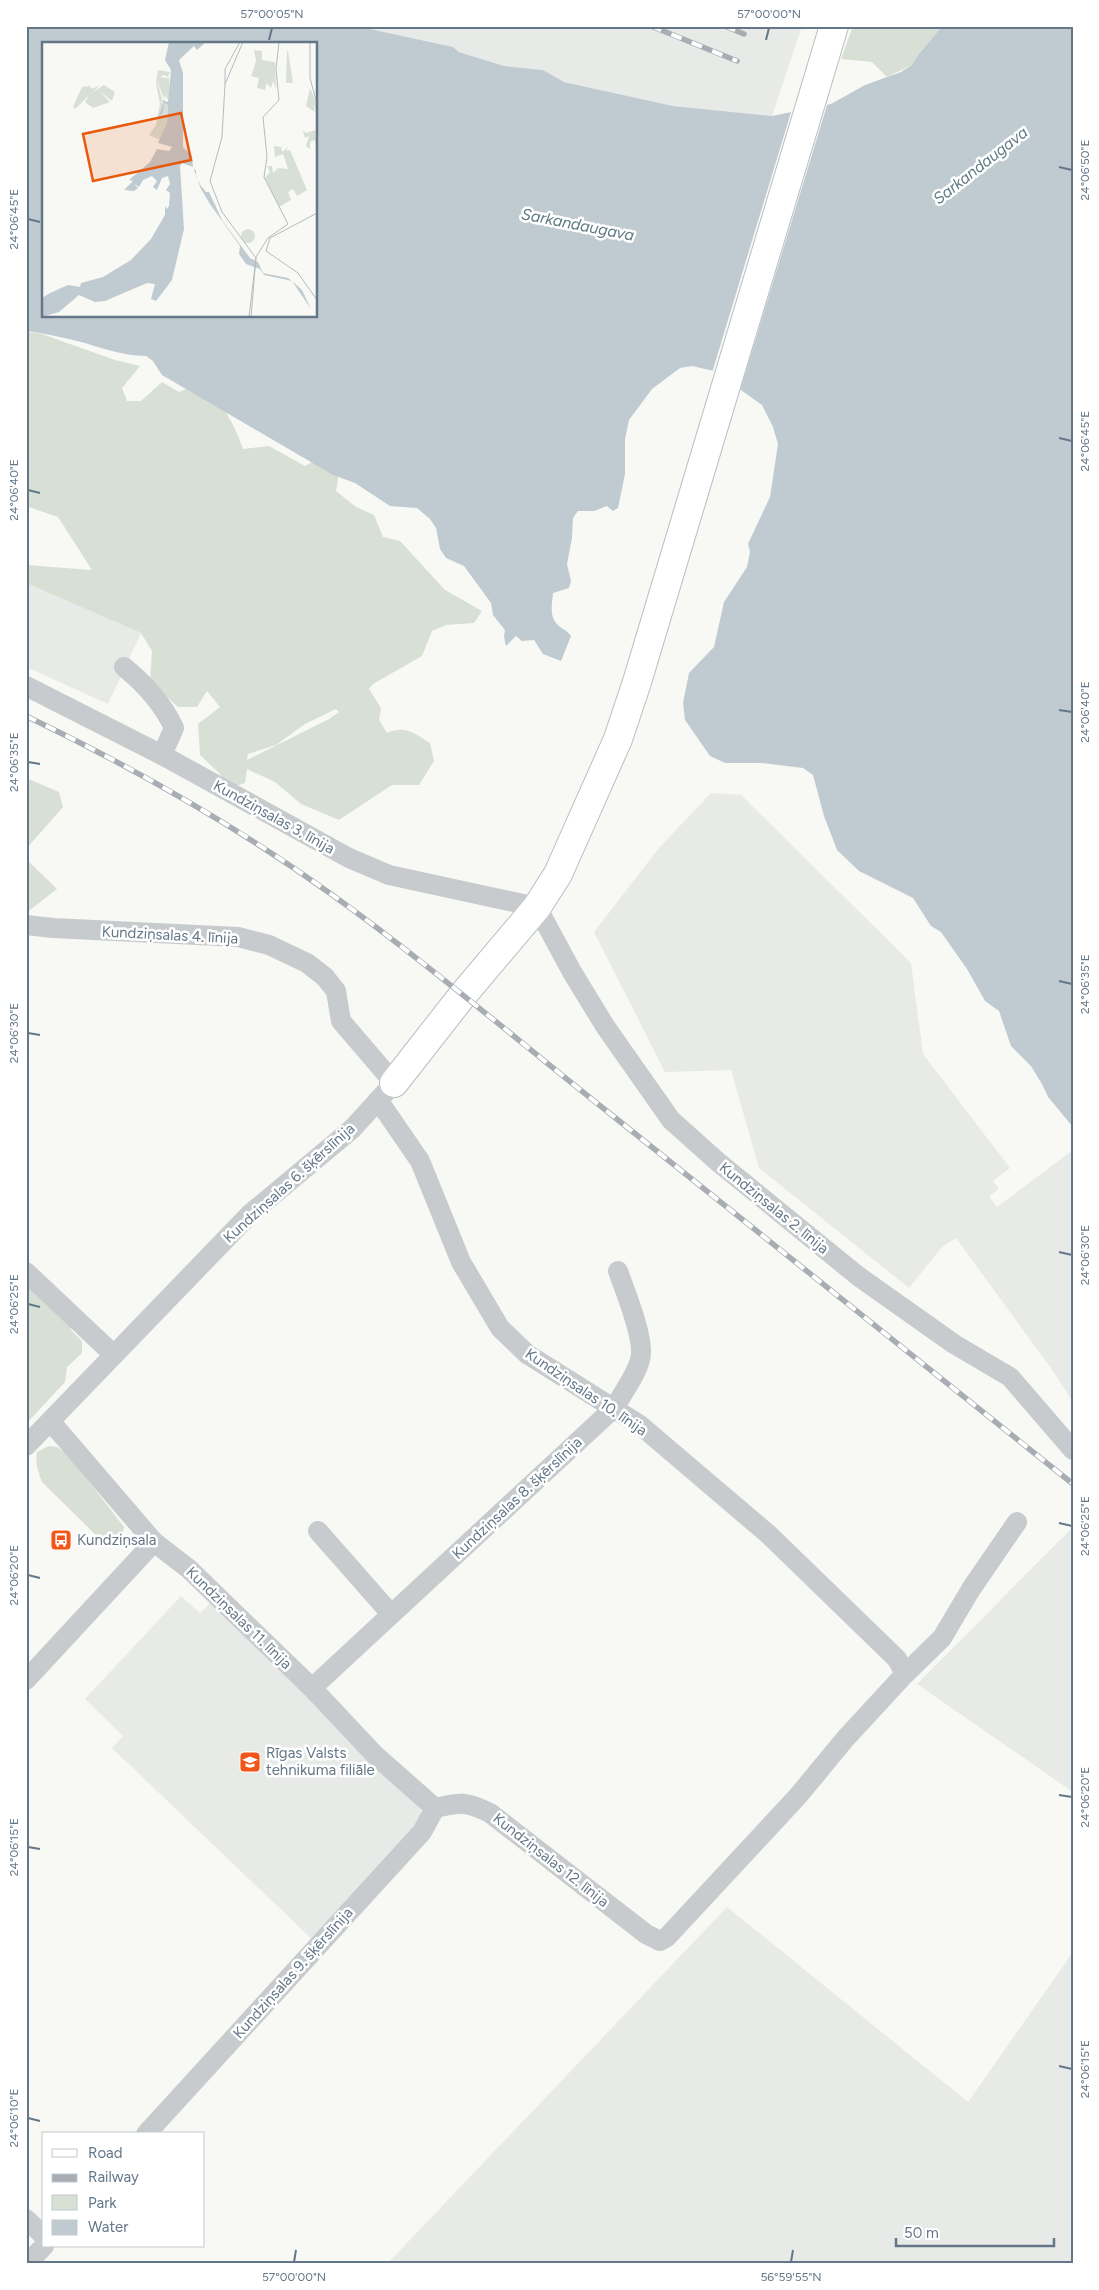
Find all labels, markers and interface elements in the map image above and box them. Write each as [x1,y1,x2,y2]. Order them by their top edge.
text: 57°00'05"N [240,7,304,21]
text: 57°00'00"N [737,7,801,21]
inset map [42,42,318,318]
water label: Sarkandaugava [929,123,1031,208]
text: 24°06'50"E [1078,139,1092,201]
text: 24°06'45"E [7,189,21,249]
water label: Sarkandaugava [520,204,636,245]
text: 24°06'45"E [1078,411,1092,471]
text: 24°06'40"E [7,459,21,521]
text: 24°06'40"E [1078,681,1092,743]
text: 24°06'35"E [7,732,21,792]
street label: Kundziņsalas 3. līnija [210,776,338,858]
street label: Kundziņsalas 4. līnija [101,922,239,948]
text: 24°06'35"E [1078,954,1092,1014]
text: 24°06'30"E [7,1003,21,1063]
street label: Kundziņsalas 6. šķērslīnija [220,1119,358,1247]
street label: Kundziņsalas 2. līnija [716,1158,832,1258]
text: 24°06'30"E [1078,1225,1092,1285]
text: 24°06'25"E [7,1274,21,1334]
street label: Kundziņsalas 10. līnija [522,1345,650,1439]
street label: Kundziņsalas 8. šķērslīnija [448,1433,586,1563]
text: 24°06'25"E [1078,1496,1092,1556]
bus stop icon: Kundziņsala [49,1528,73,1552]
place label: Kundziņsala [77,1531,156,1549]
text: 24°06'20"E [7,1545,21,1605]
street label: Kundziņsalas 11. līnija [183,1563,295,1673]
place label: Rīgas Valsts tehnikuma filiāle [266,1744,375,1779]
school or university icon: Rīgas Valsts tehnikuma filiāle [238,1750,262,1774]
text: 24°06'20"E [1078,1767,1092,1827]
street label: Kundziņsalas 12. līnija [490,1809,612,1911]
text: 24°06'15"E [7,1818,21,1876]
street label: Kundziņsalas 9. šķērslīnija [229,1904,357,2042]
text: 24°06'15"E [1078,2040,1092,2098]
text: 24°06'10"E [7,2088,21,2148]
legend [42,2132,205,2248]
text: Road [88,2144,123,2162]
text: Railway [88,2168,139,2186]
text: Park [88,2194,117,2212]
scale bar [896,2215,1054,2247]
text: Water [88,2218,128,2236]
text: 50 m [904,2224,939,2242]
text: 57°00'00"N [262,2270,326,2284]
text: 56°59'55"N [760,2270,822,2284]

